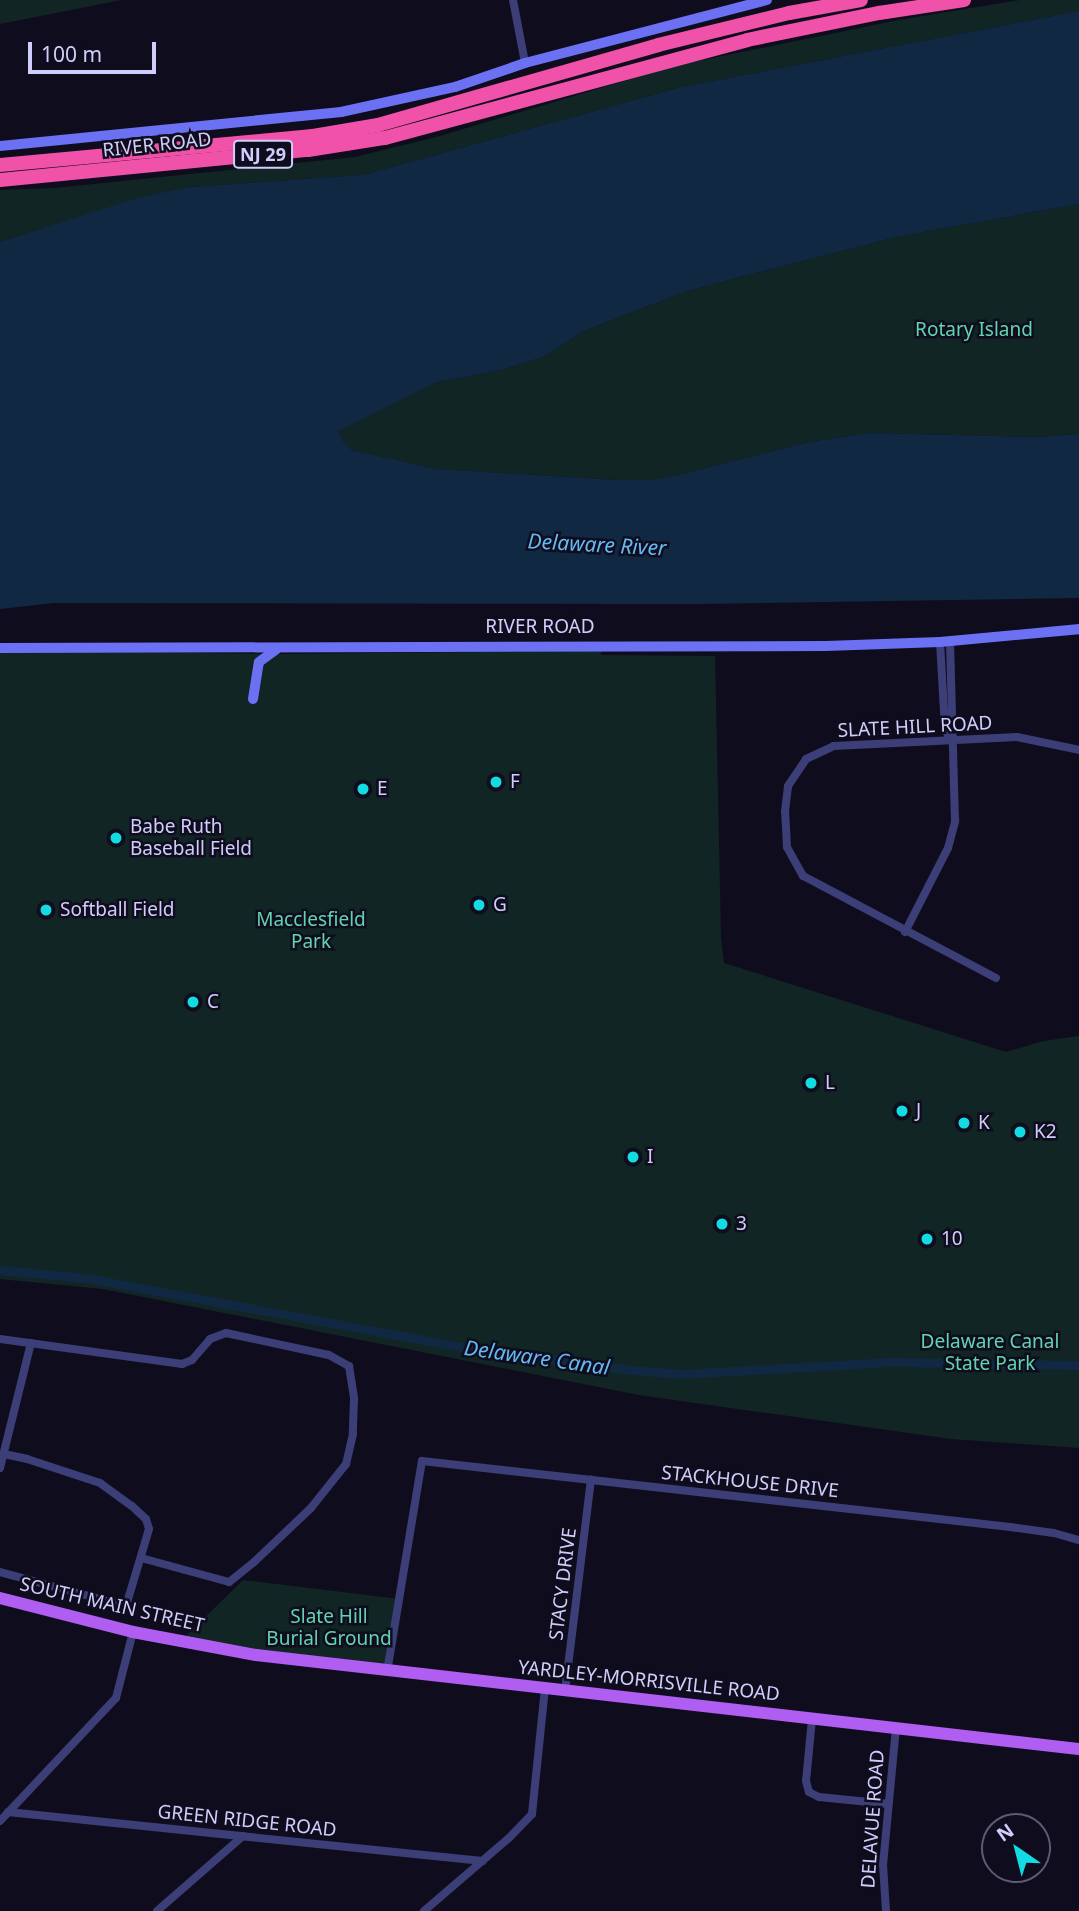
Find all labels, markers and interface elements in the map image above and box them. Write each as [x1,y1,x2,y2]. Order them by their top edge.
scale bar [32,28,159,72]
text: 100 m [41,40,102,68]
street label: RIVER ROAD [101,128,213,162]
road number: NJ 29 [232,140,294,168]
park label: Rotary Island [915,319,1033,341]
water label: Delaware River [527,528,667,560]
street label: RIVER ROAD [485,616,595,638]
street label: SLATE HILL ROAD [837,712,993,742]
place label: F [510,771,520,793]
marker: F [488,774,504,790]
place label: E [377,778,388,800]
marker: E [355,781,371,797]
place label: Babe Ruth Baseball Field [130,816,252,860]
marker: Babe Ruth Baseball Field [108,830,124,846]
place label: G [493,894,507,916]
marker: G [471,897,487,913]
place label: Softball Field [60,899,174,921]
marker: Softball Field [38,902,54,918]
park label: Macclesfield Park [256,909,366,953]
place label: C [207,991,219,1013]
marker: C [185,994,201,1010]
place label: L [825,1072,835,1094]
marker: L [803,1075,819,1091]
place label: J [916,1100,921,1122]
marker: J [894,1103,910,1119]
place label: K [978,1112,990,1134]
marker: K [956,1115,972,1131]
place label: K2 [1034,1121,1057,1143]
marker: K2 [1012,1124,1028,1140]
place label: I [647,1146,653,1168]
marker: I [625,1149,641,1165]
place label: 3 [736,1213,747,1235]
marker: 3 [714,1216,730,1232]
place label: 10 [941,1228,963,1250]
marker: 10 [919,1231,935,1247]
park label: Delaware Canal State Park [921,1331,1059,1375]
water label: Delaware Canal [463,1334,611,1380]
street label: STACKHOUSE DRIVE [660,1461,840,1503]
street label: STACY DRIVE [545,1526,581,1642]
street label: SOUTH MAIN STREET [18,1573,206,1637]
park label: Slate Hill Burial Ground [266,1606,392,1650]
street label: YARDLEY-MORRISVILLE ROAD [517,1656,781,1706]
street label: DELAVUE ROAD [857,1749,889,1889]
street label: GREEN RIDGE ROAD [156,1800,338,1842]
north arrow [981,1813,1051,1883]
text: N [991,1817,1019,1848]

